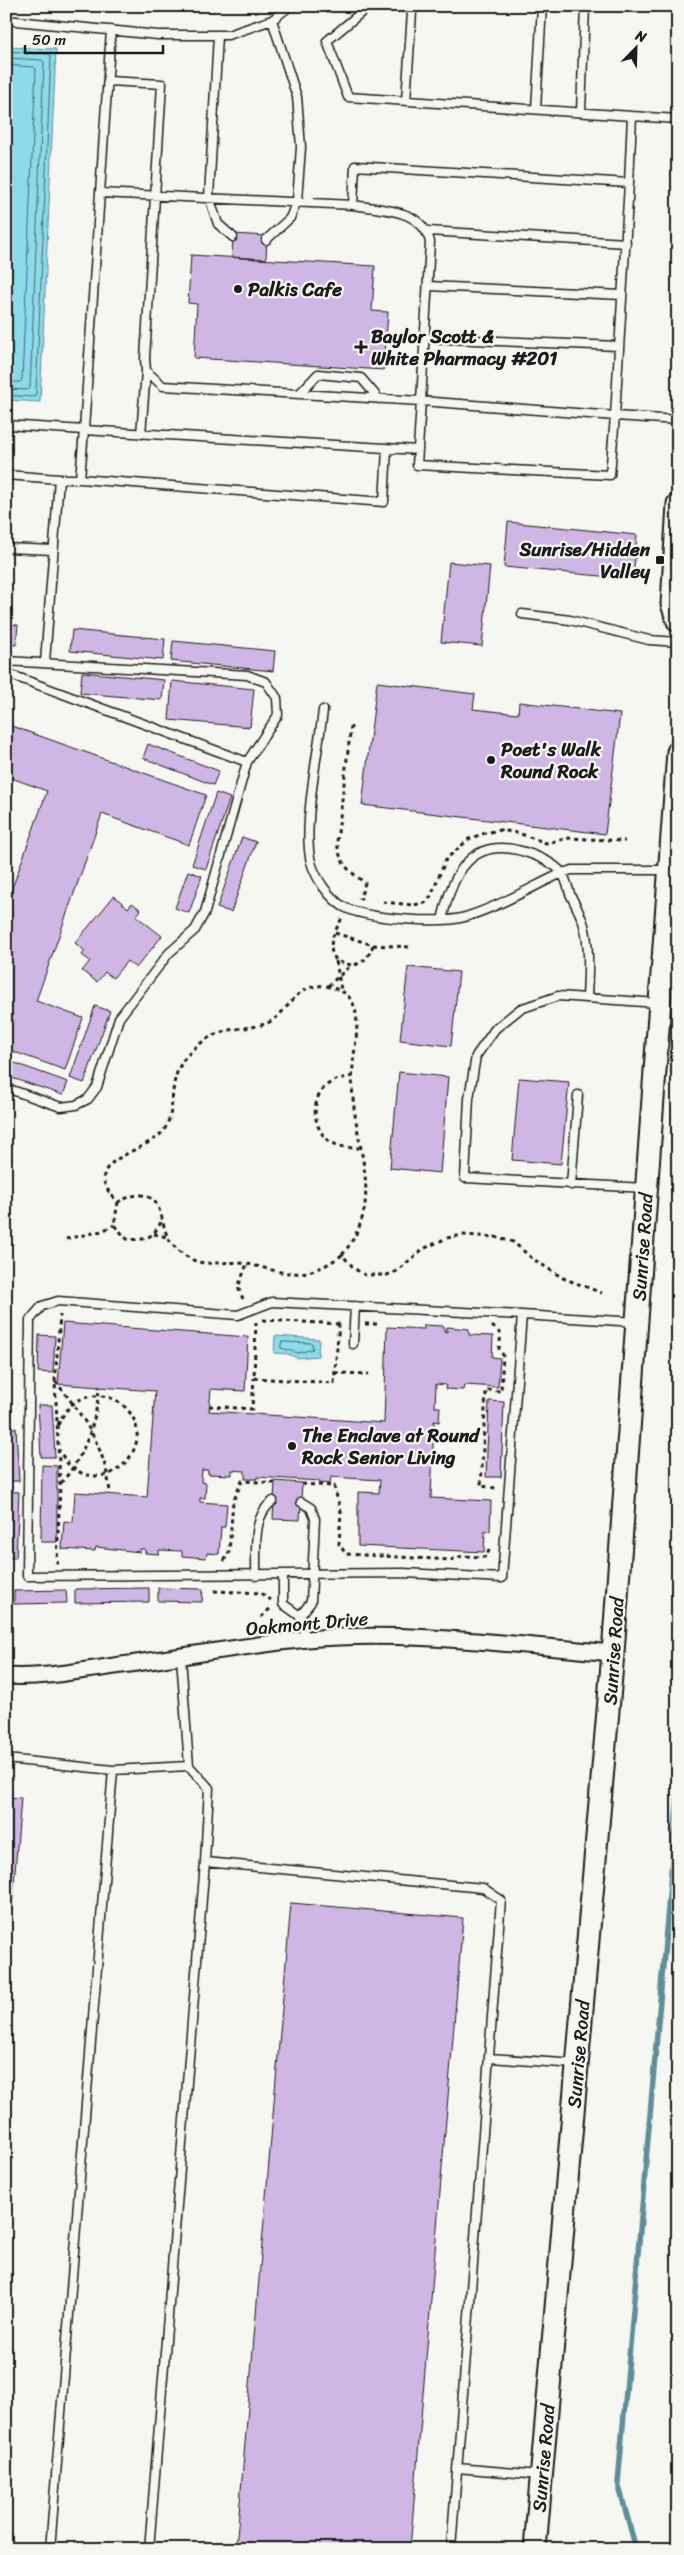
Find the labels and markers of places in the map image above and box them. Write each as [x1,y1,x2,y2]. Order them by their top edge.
place label: Palkis Cafe [248,273,342,306]
marker: Palkis Cafe [232,283,244,295]
place label: Baylor Scott & White Pharmacy #201 [371,320,557,375]
marker: Baylor Scott & White Pharmacy #201 [355,341,367,353]
place label: Sunrise/Hidden Valley [518,533,651,588]
marker: Sunrise/Hidden Valley [654,554,666,566]
place label: Poet's Walk Round Rock [500,733,602,788]
marker: Poet's Walk Round Rock [485,754,497,766]
place label: The Enclave at Round Rock Senior Living [301,1419,481,1474]
marker: The Enclave at Round Rock Senior Living [286,1440,298,1452]

